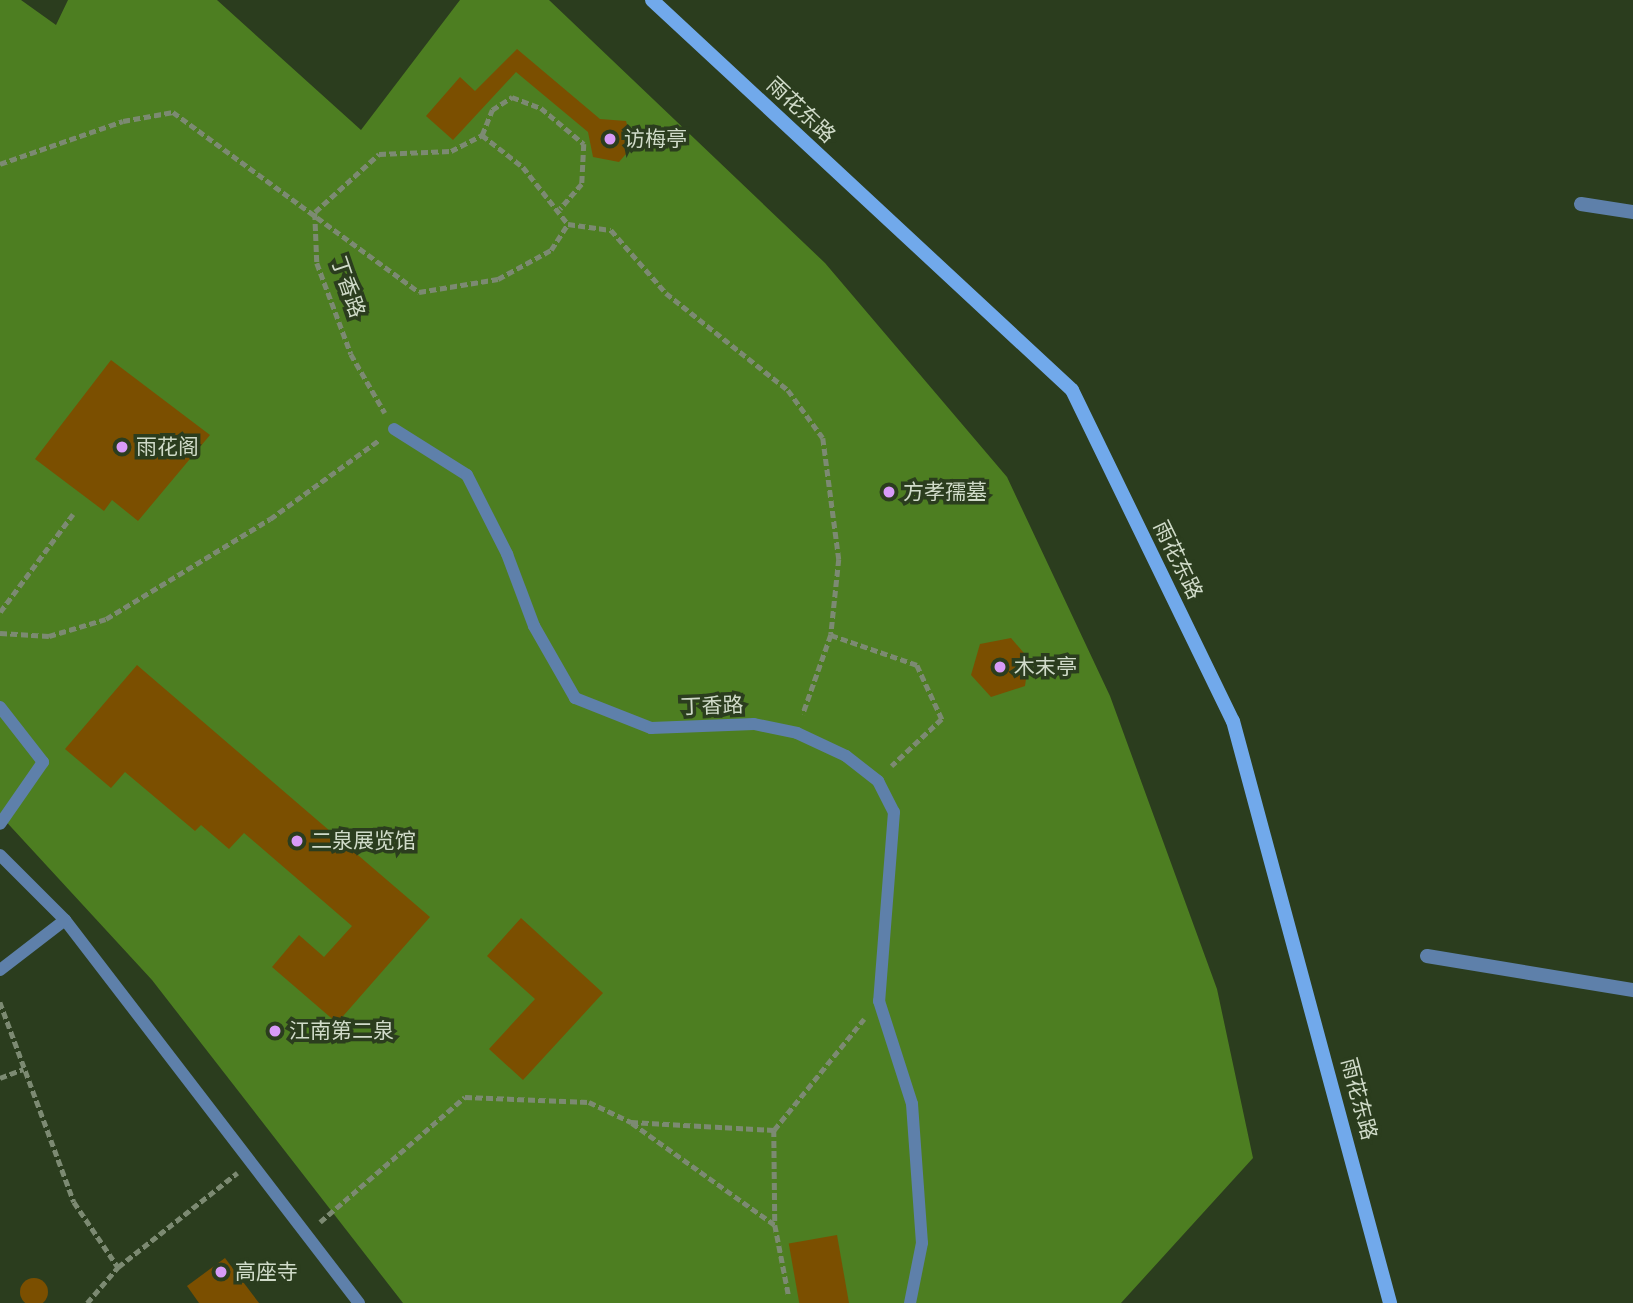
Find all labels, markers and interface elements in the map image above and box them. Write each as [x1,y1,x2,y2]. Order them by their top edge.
street label: 雨花东路 [762,72,840,148]
place label: 访梅亭 [624,126,687,152]
marker: 访梅亭 [602,131,618,147]
street label: 丁香路 [326,253,370,321]
place label: 雨花阁 [136,434,199,460]
marker: 雨花阁 [114,439,130,455]
place label: 方孝孺墓 [903,479,987,505]
marker: 方孝孺墓 [881,484,897,500]
street label: 雨花东路 [1148,517,1208,603]
place label: 木末亭 [1014,654,1077,680]
marker: 木末亭 [992,659,1008,675]
street label: 丁香路 [680,692,744,720]
place label: 二泉展览馆 [311,828,416,854]
marker: 二泉展览馆 [289,833,305,849]
place label: 江南第二泉 [289,1018,394,1044]
marker: 江南第二泉 [267,1023,283,1039]
street label: 雨花东路 [1336,1055,1382,1143]
place label: 高座寺 [235,1259,298,1285]
marker: 高座寺 [213,1264,229,1280]

